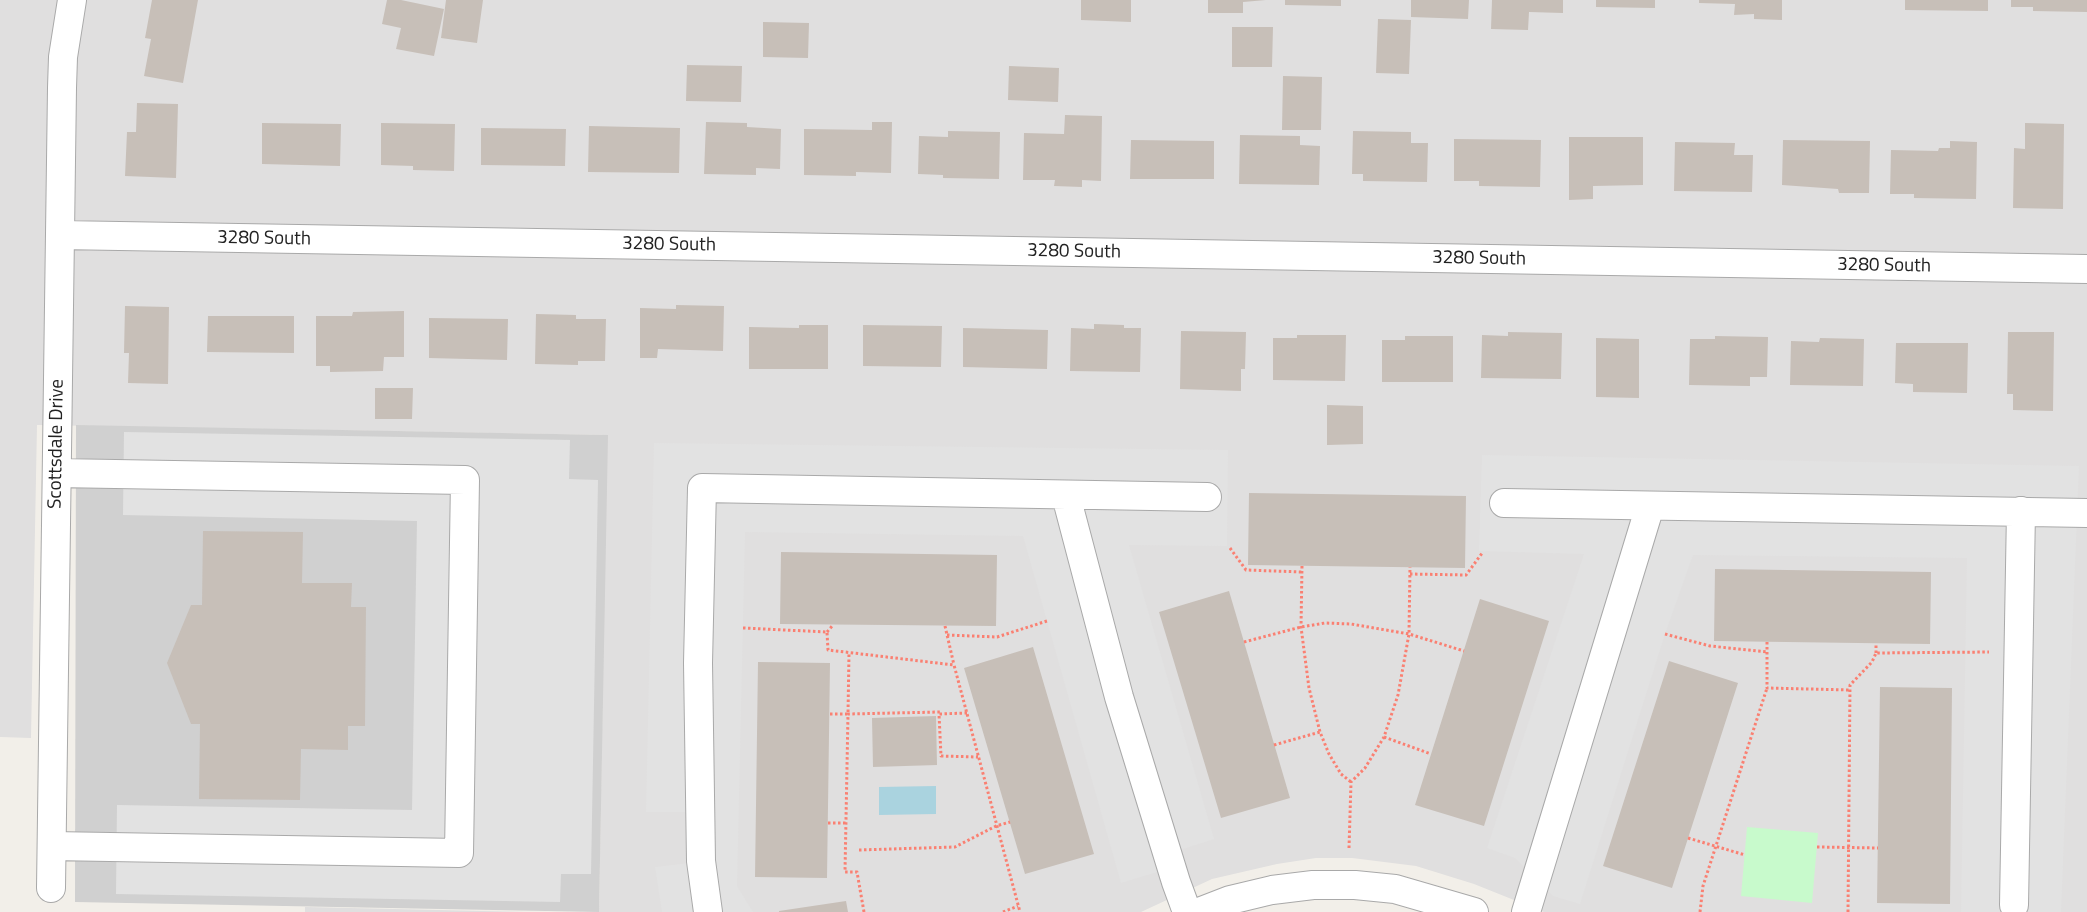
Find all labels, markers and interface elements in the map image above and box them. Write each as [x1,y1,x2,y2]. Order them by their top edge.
street label: 3280 South [217,227,311,251]
street label: 3280 South [622,233,716,257]
street label: 3280 South [1027,240,1121,264]
street label: 3280 South [1432,247,1526,271]
street label: 3280 South [1837,254,1931,278]
street label: Scottsdale Drive [44,379,70,509]

